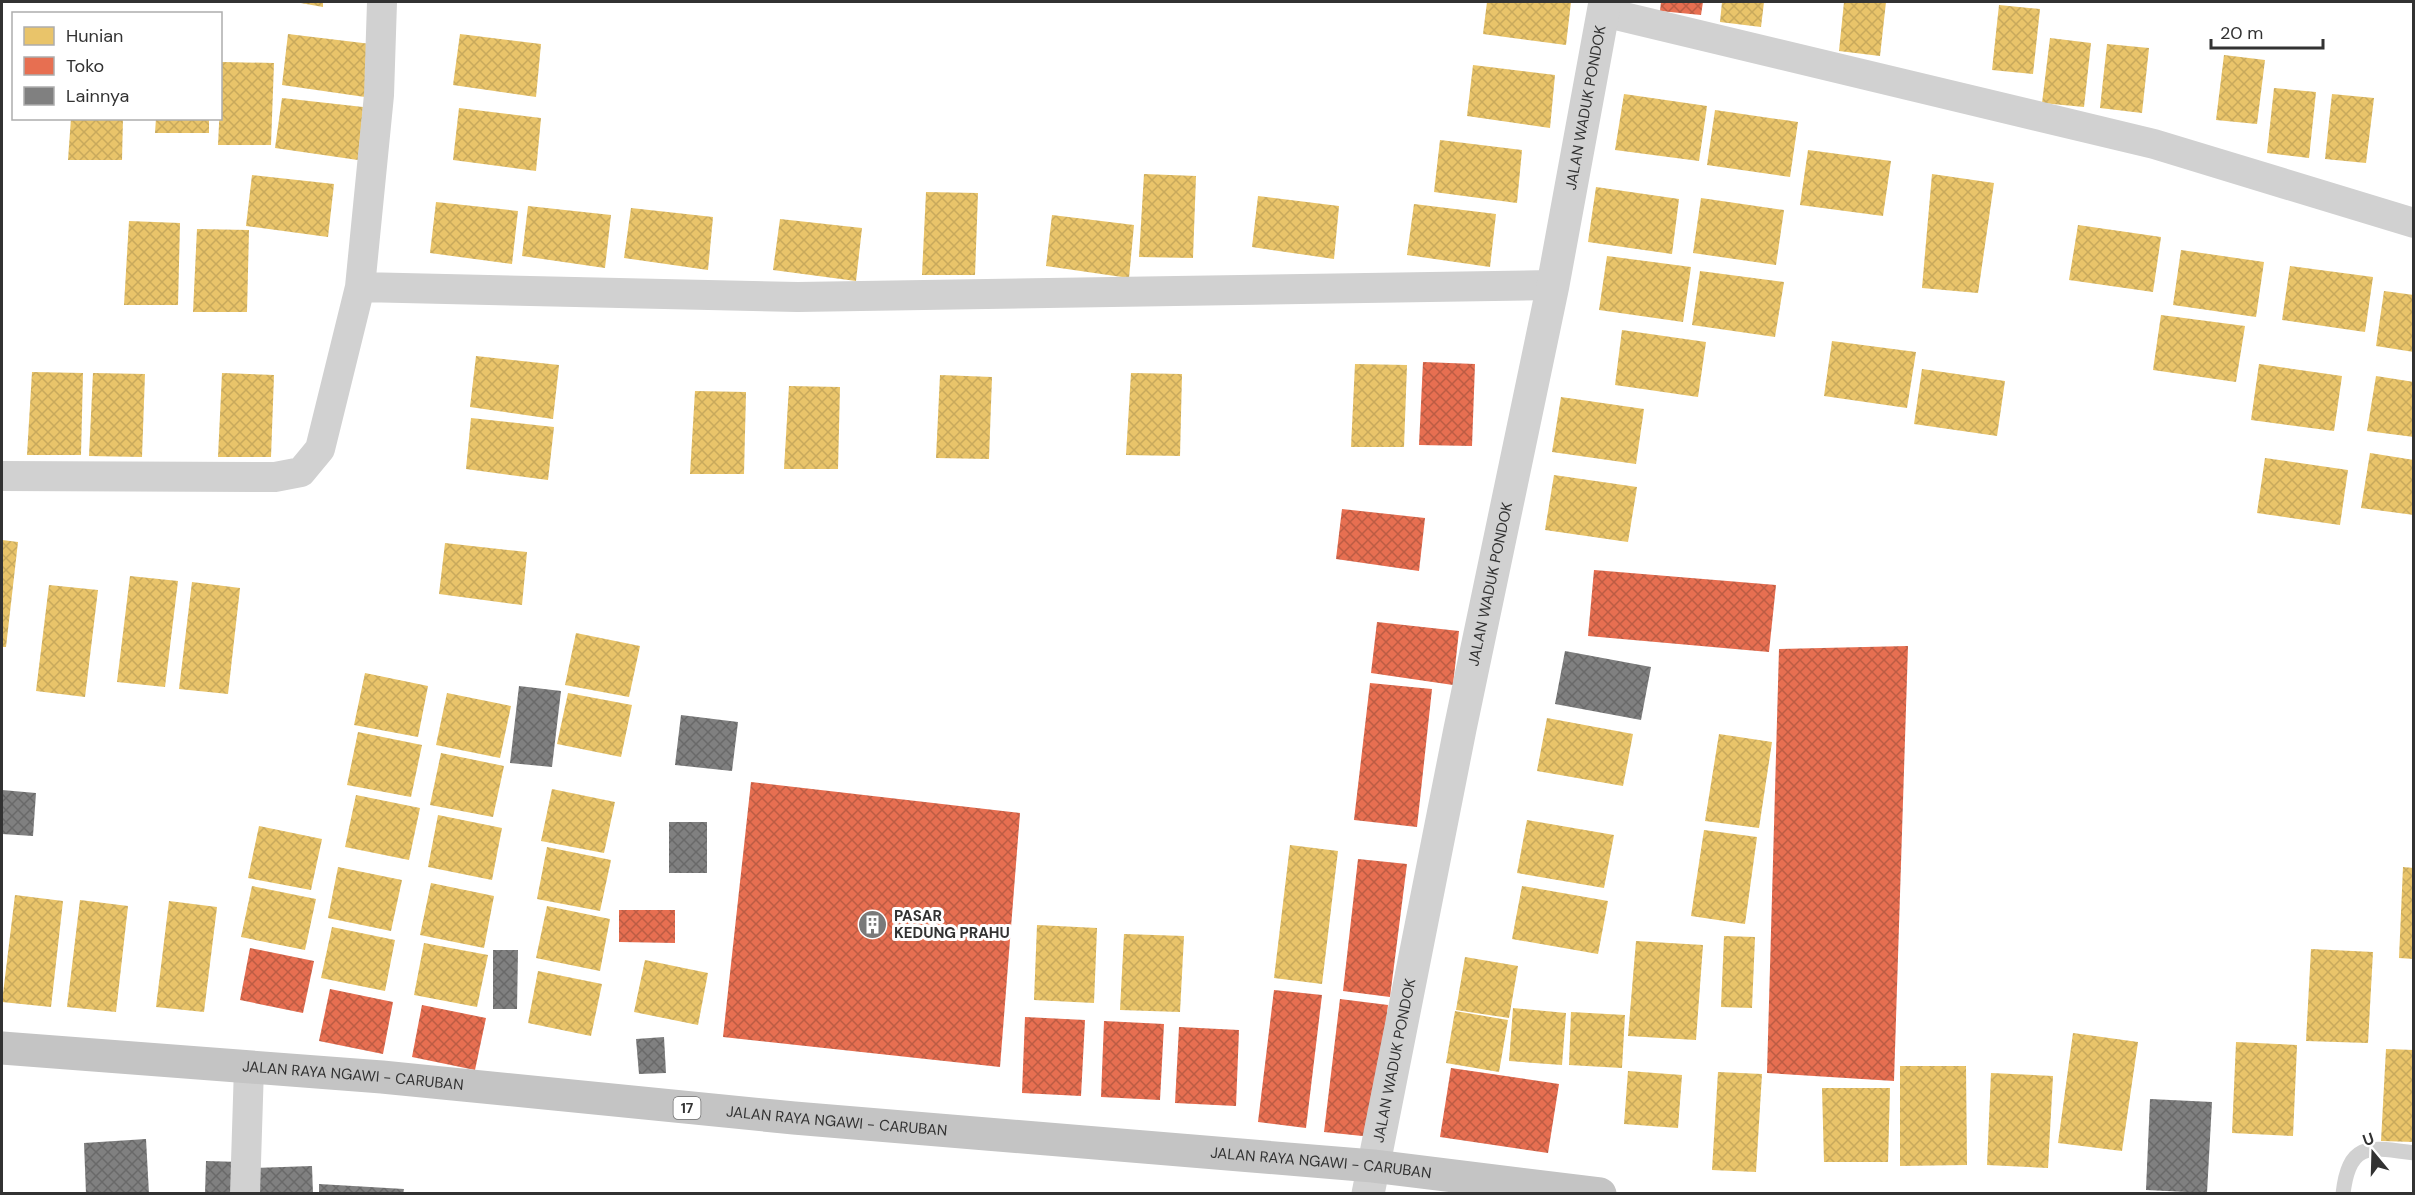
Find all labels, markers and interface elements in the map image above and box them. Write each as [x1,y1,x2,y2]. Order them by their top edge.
legend [12,12,222,120]
scale bar [2211,12,2324,50]
text: 20 m [2220,21,2263,45]
street label: JALAN WADUK PONDOK [1561,23,1611,192]
text: Hunian [66,24,123,48]
text: Toko [66,54,104,78]
text: Lainnya [66,84,129,108]
street label: JALAN WADUK PONDOK [1463,500,1517,668]
place label: PASAR KEDUNG PRAHU [894,906,1010,943]
building icon: PASAR KEDUNG PRAHU [857,909,889,941]
street label: JALAN WADUK PONDOK [1368,976,1420,1144]
street label: JALAN RAYA NGAWI - CARUBAN [242,1056,464,1095]
road number: 17 [674,1097,700,1119]
street label: JALAN RAYA NGAWI - CARUBAN [725,1101,948,1141]
north arrow [2343,1123,2403,1183]
text: U [2360,1128,2377,1151]
street label: JALAN RAYA NGAWI - CARUBAN [1210,1143,1433,1183]

